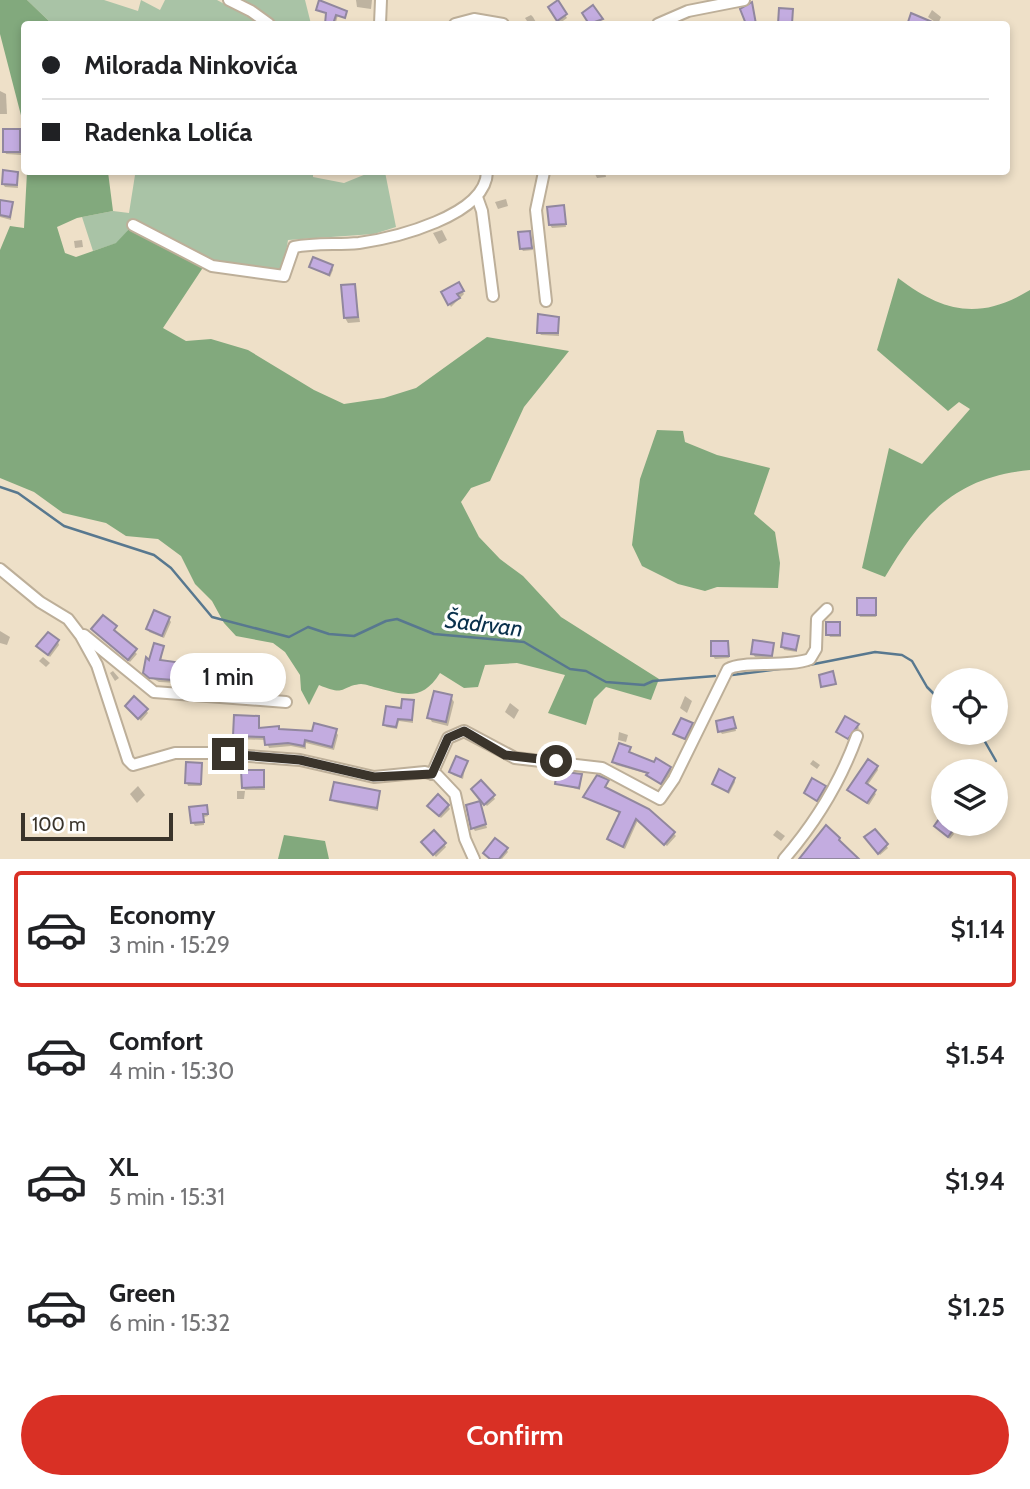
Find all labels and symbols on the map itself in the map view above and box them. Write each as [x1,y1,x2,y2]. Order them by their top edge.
water label: Šadrvan [444,604,525,643]
callout: 1 min [170,652,286,702]
route end [212,738,244,770]
route start [540,745,572,777]
scale bar [21,810,173,842]

